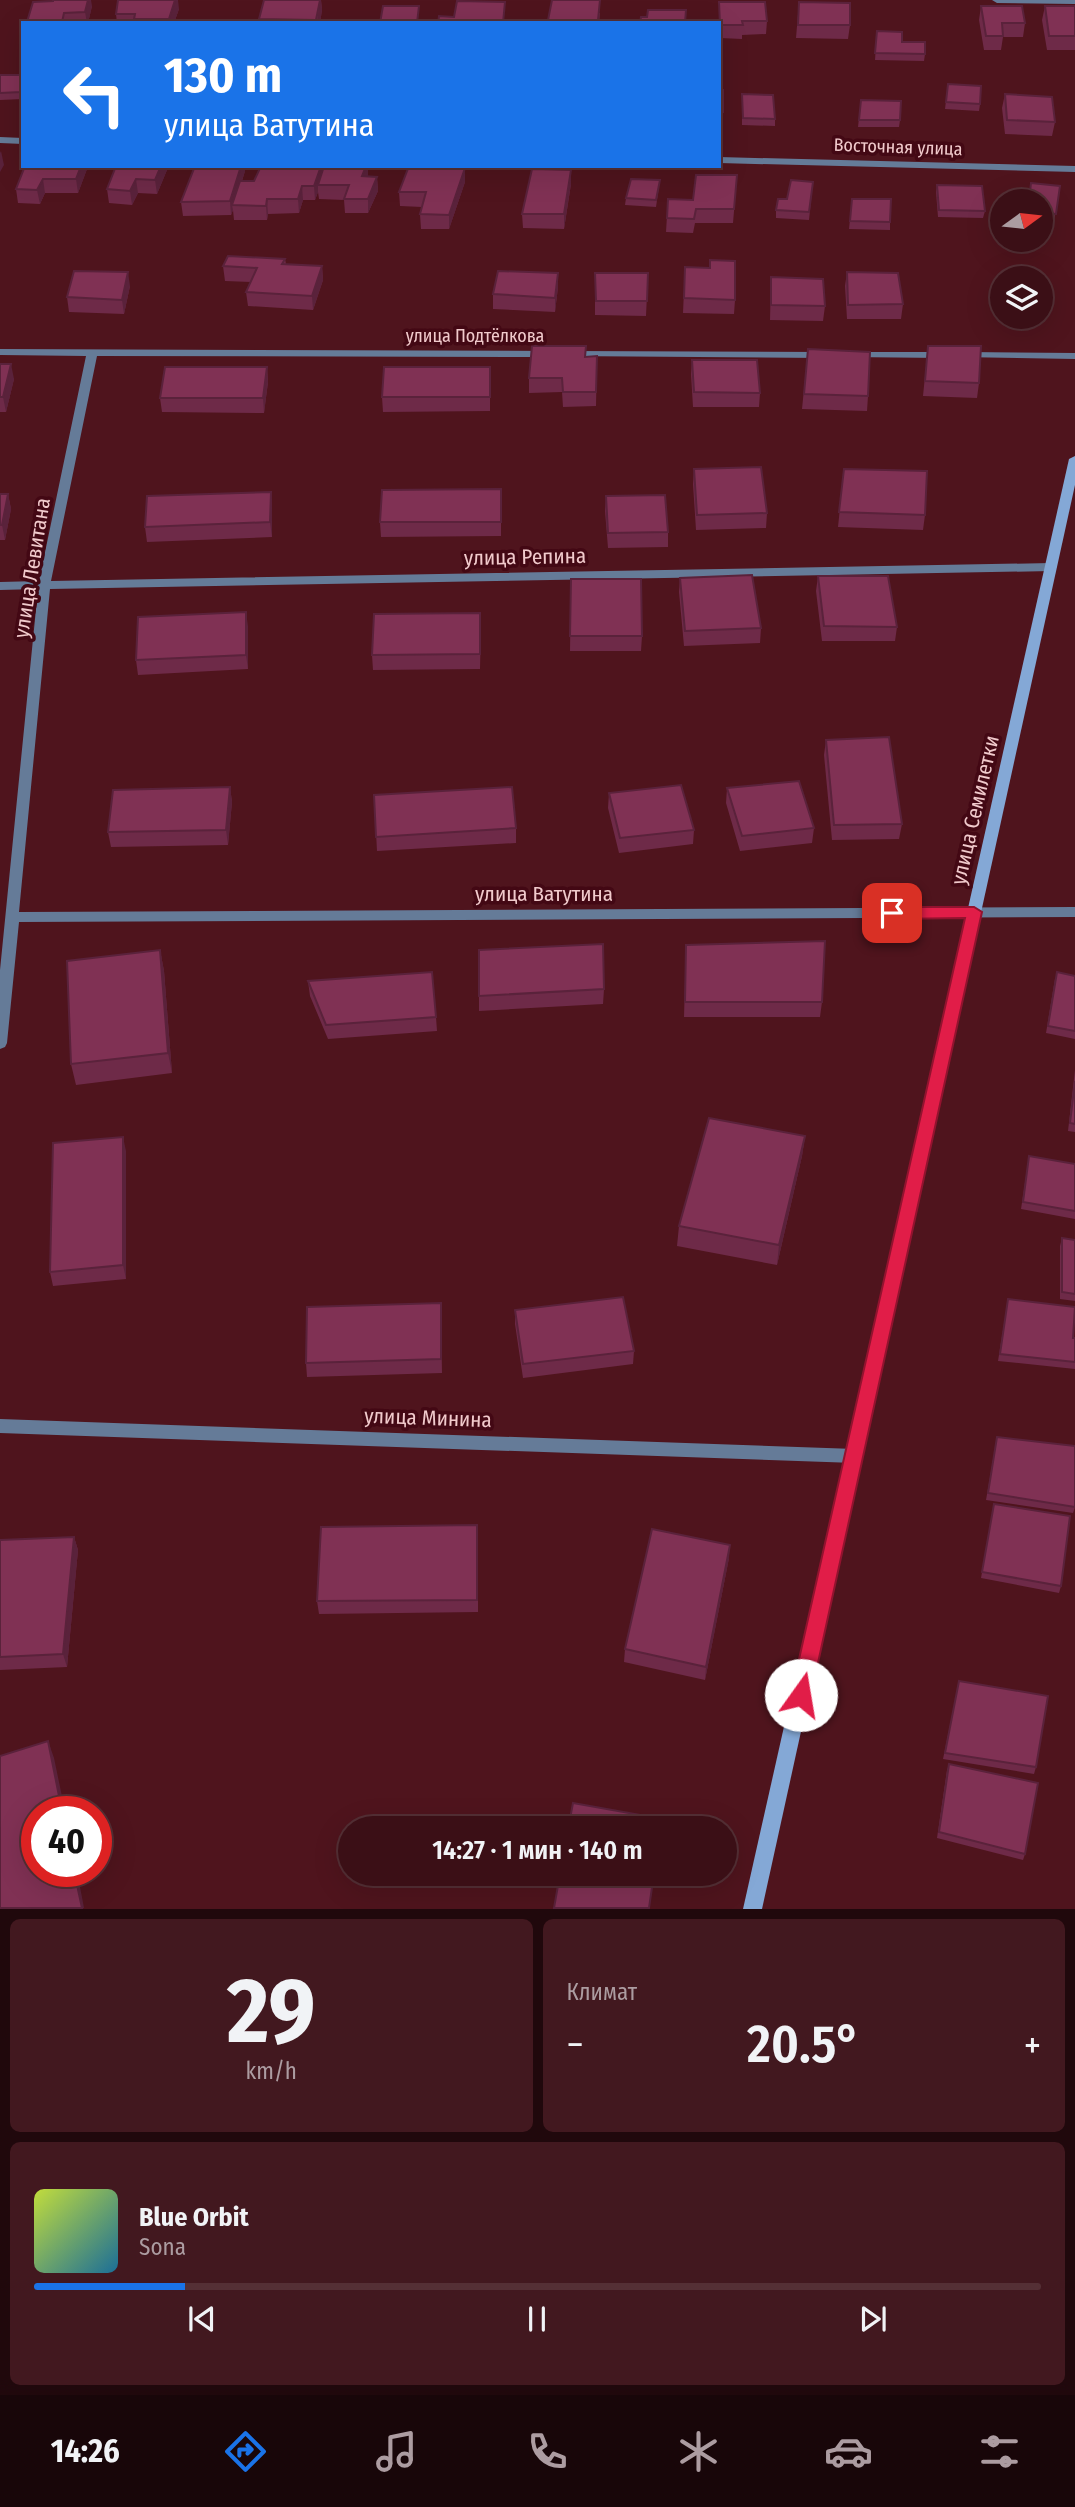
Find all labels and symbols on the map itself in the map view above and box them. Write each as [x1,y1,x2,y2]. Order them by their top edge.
street label: Восточная улица [833,134,963,160]
north arrow [990,189,1054,252]
street label: улица Подтёлкова [406,325,545,347]
street label: улица Левитана [8,496,56,640]
street label: улица Репина [464,543,586,571]
street label: улица Семилетки [945,733,1005,887]
street label: улица Ватутина [475,881,613,907]
pin [862,883,922,943]
street label: улица Минина [364,1403,492,1433]
position arrow [764,1658,838,1732]
speed limit sign: 40 [21,1796,112,1887]

